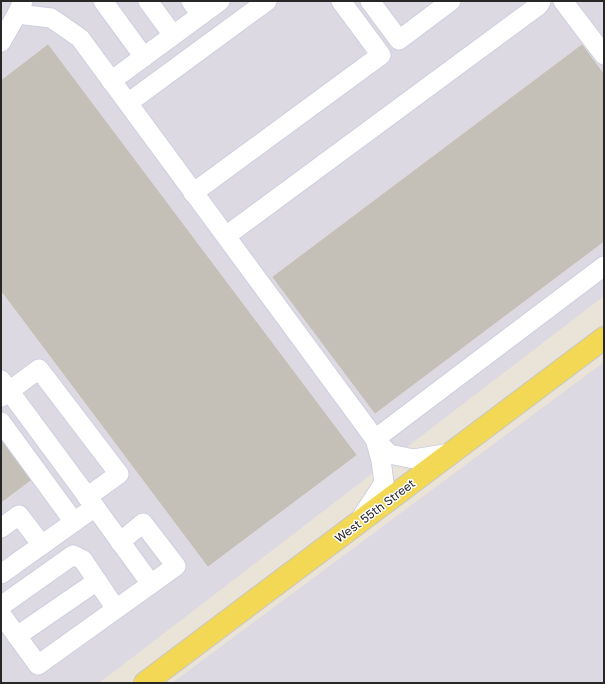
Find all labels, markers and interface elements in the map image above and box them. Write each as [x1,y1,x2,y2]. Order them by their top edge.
street label: West 55th Street [332,475,418,546]

